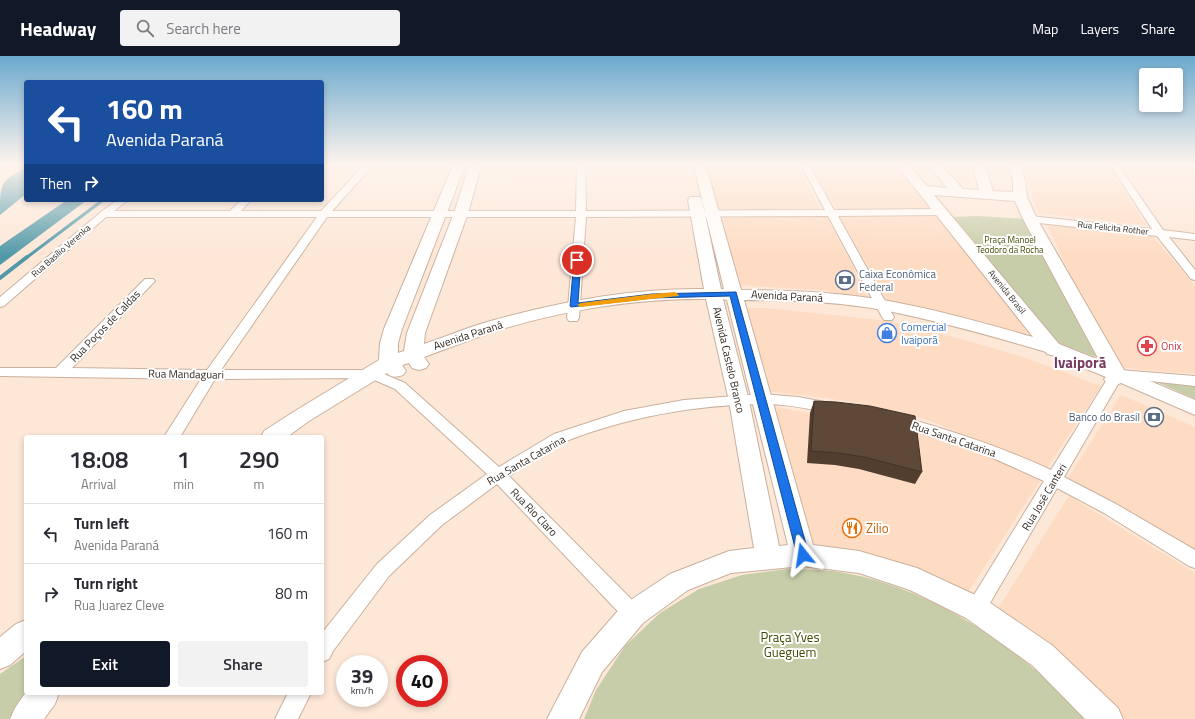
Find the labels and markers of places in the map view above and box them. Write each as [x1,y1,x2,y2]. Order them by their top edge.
pin [560,243,594,277]
place label: Caixa Econômica Federal [859,266,936,295]
bank icon: Caixa Econômica Federal [834,269,856,291]
place label: Comercial Ivaiporã [901,319,946,348]
shop icon: Comercial Ivaiporã [876,322,898,344]
pharmacy icon: Onix [1136,335,1158,357]
place label: Onix [1161,338,1182,354]
bank icon: Banco do Brasil [1143,406,1165,428]
place label: Banco do Brasil [1069,409,1140,425]
restaurant icon: Zilio [841,517,863,539]
place label: Zilio [866,518,889,538]

